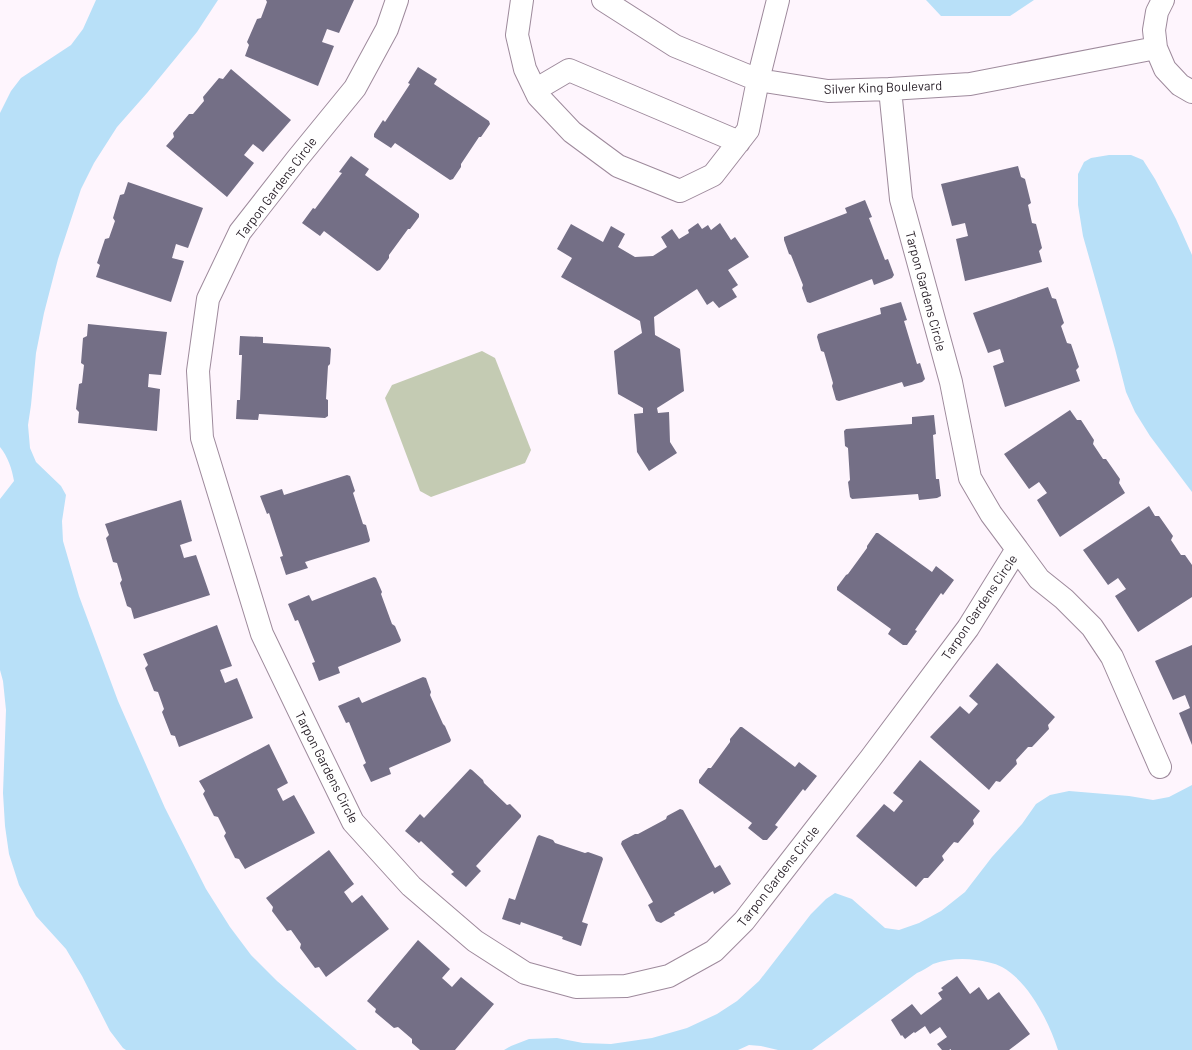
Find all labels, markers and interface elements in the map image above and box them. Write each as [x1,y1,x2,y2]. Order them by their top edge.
street label: Silver King Boulevard [824,77,942,97]
street label: Tarpon Gardens Circle [232,134,320,242]
street label: Tarpon Gardens Circle [902,229,950,353]
street label: Tarpon Gardens Circle [938,551,1020,663]
street label: Tarpon Gardens Circle [292,708,362,826]
street label: Tarpon Gardens Circle [734,822,823,930]

